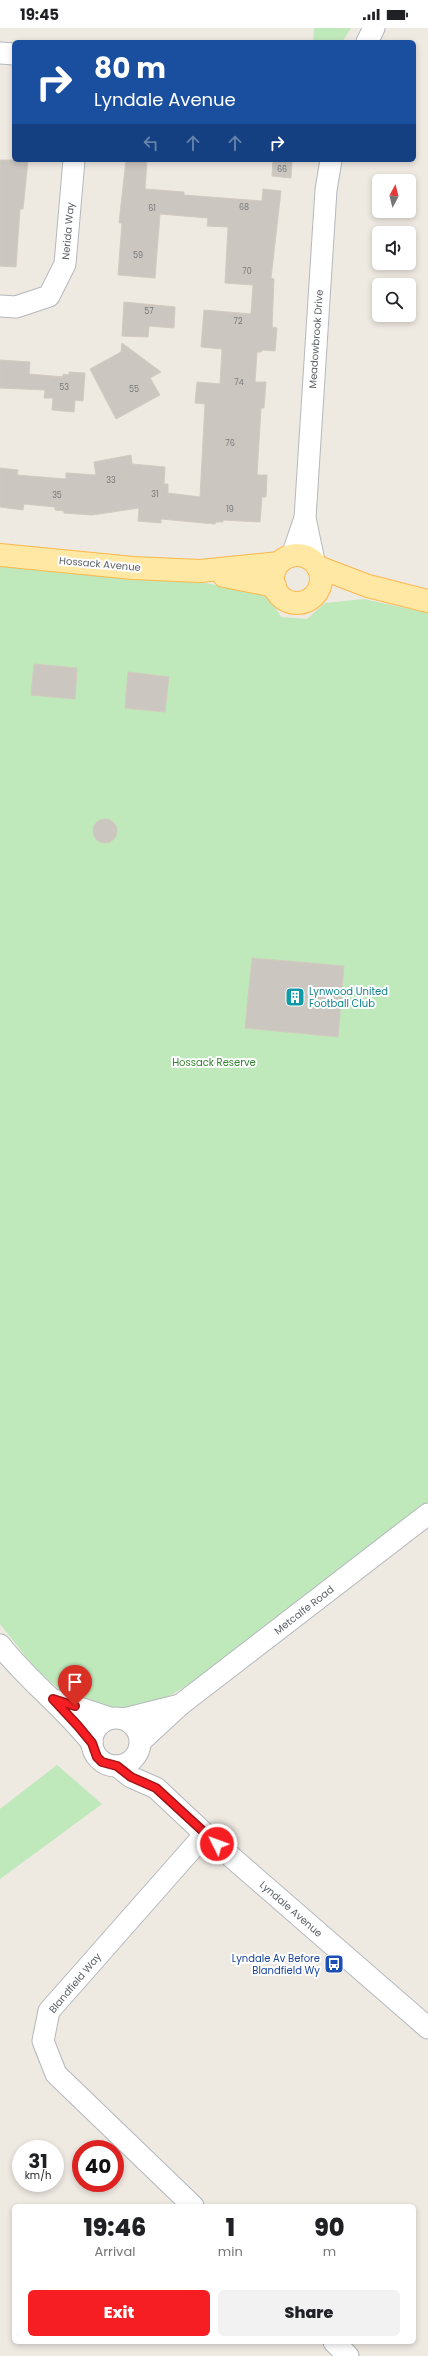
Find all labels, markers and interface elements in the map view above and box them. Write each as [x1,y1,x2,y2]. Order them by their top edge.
text: 19:45 [20,4,59,25]
text: 80 m [94,49,166,88]
icon: right [28,56,80,108]
text: Lyndale Avenue [94,87,236,112]
icon: left [140,132,162,154]
icon: ahead [182,132,204,154]
icon: ahead [224,132,246,154]
icon: right [266,132,288,154]
house number: 66 [277,164,287,175]
north arrow [372,174,416,218]
map controls [372,174,416,322]
street label: Nerida Way [58,201,78,260]
house number: 68 [239,202,249,213]
house number: 61 [148,203,156,214]
button: sound [372,226,416,270]
house number: 59 [133,250,143,261]
house number: 70 [242,266,252,277]
button: search [372,278,416,322]
street label: Meadowbrook Drive [305,289,327,389]
house number: 57 [144,306,154,317]
house number: 72 [234,316,243,327]
house number: 74 [234,377,244,388]
house number: 53 [59,382,69,393]
house number: 55 [129,384,139,395]
house number: 76 [225,438,235,449]
house number: 33 [106,475,116,486]
house number: 31 [151,489,159,500]
house number: 35 [52,490,62,501]
house number: 19 [226,504,234,515]
street label: Hossack Avenue [59,553,141,575]
place label: Lynwood United Football Club [309,984,388,1011]
building icon: Lynwood United Football Club [284,986,306,1008]
park label: Hossack Reserve [172,1055,256,1070]
street label: Metcalfe Road [271,1582,337,1638]
pin [58,1665,92,1706]
icon: arrive [64,1671,86,1693]
position arrow [196,1823,238,1865]
street label: Lyndale Avenue [256,1878,326,1940]
street label: Blandfield Way [45,1949,105,2016]
place label: Lyndale Av Before Blandfield Wy [232,1951,320,1978]
bus stop icon: Lyndale Av Before Blandfield Wy [323,1953,345,1975]
speed limit sign: 40 [72,2140,124,2192]
text: 31 [28,2147,48,2175]
text: km/h [25,2168,51,2183]
text: 19:46 [83,2211,146,2244]
text: 1 [226,2211,235,2244]
text: 90 [314,2211,345,2244]
text: Arrival [94,2242,135,2261]
text: min [218,2242,243,2261]
text: m [323,2242,336,2261]
button: Exit [28,2290,210,2336]
button: Share [218,2290,400,2336]

